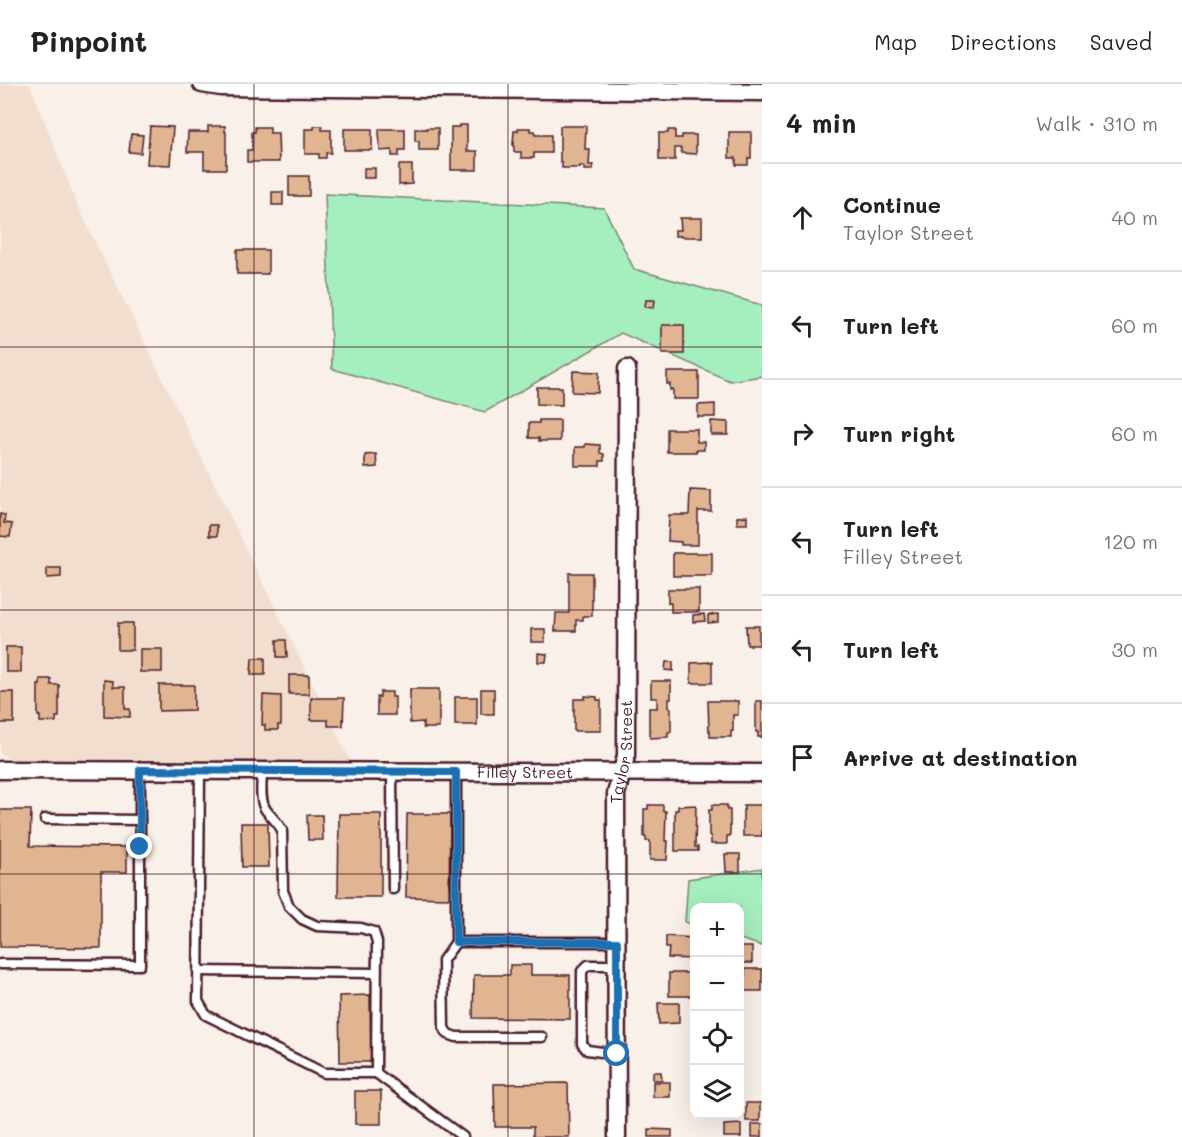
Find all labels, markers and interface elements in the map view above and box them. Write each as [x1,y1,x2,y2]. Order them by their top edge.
text: Pinpoint [30,23,147,59]
text: Map [874,28,917,55]
text: Directions [950,28,1057,55]
text: Saved [1090,28,1152,55]
text: 4 min [786,106,856,140]
text: Walk · 310 m [1035,110,1158,136]
text: Continue [843,190,941,219]
icon: ahead [786,201,819,234]
text: 40 m [1112,204,1158,230]
text: Taylor Street [843,219,974,245]
icon: left [786,309,819,342]
text: Turn left [843,311,939,340]
text: 60 m [1111,312,1158,338]
icon: right [786,417,819,450]
text: Turn right [843,419,955,448]
text: 60 m [1111,420,1158,446]
text: Turn left [843,514,939,543]
icon: left [786,525,819,558]
text: 120 m [1103,528,1158,554]
text: Filley Street [843,543,963,569]
icon: left [786,633,819,666]
text: Turn left [843,635,939,664]
text: 30 m [1112,636,1158,662]
street label: Taylor Street [605,700,636,803]
icon: arrive [786,741,819,774]
text: Arrive at destination [843,743,1078,772]
street label: Filley Street [477,761,573,782]
route end [126,833,152,859]
map controls [690,903,744,1119]
button: + [690,903,744,957]
button: − [690,957,744,1011]
button: locate [690,1011,744,1065]
route start [603,1040,629,1066]
button: layers [690,1065,744,1119]

